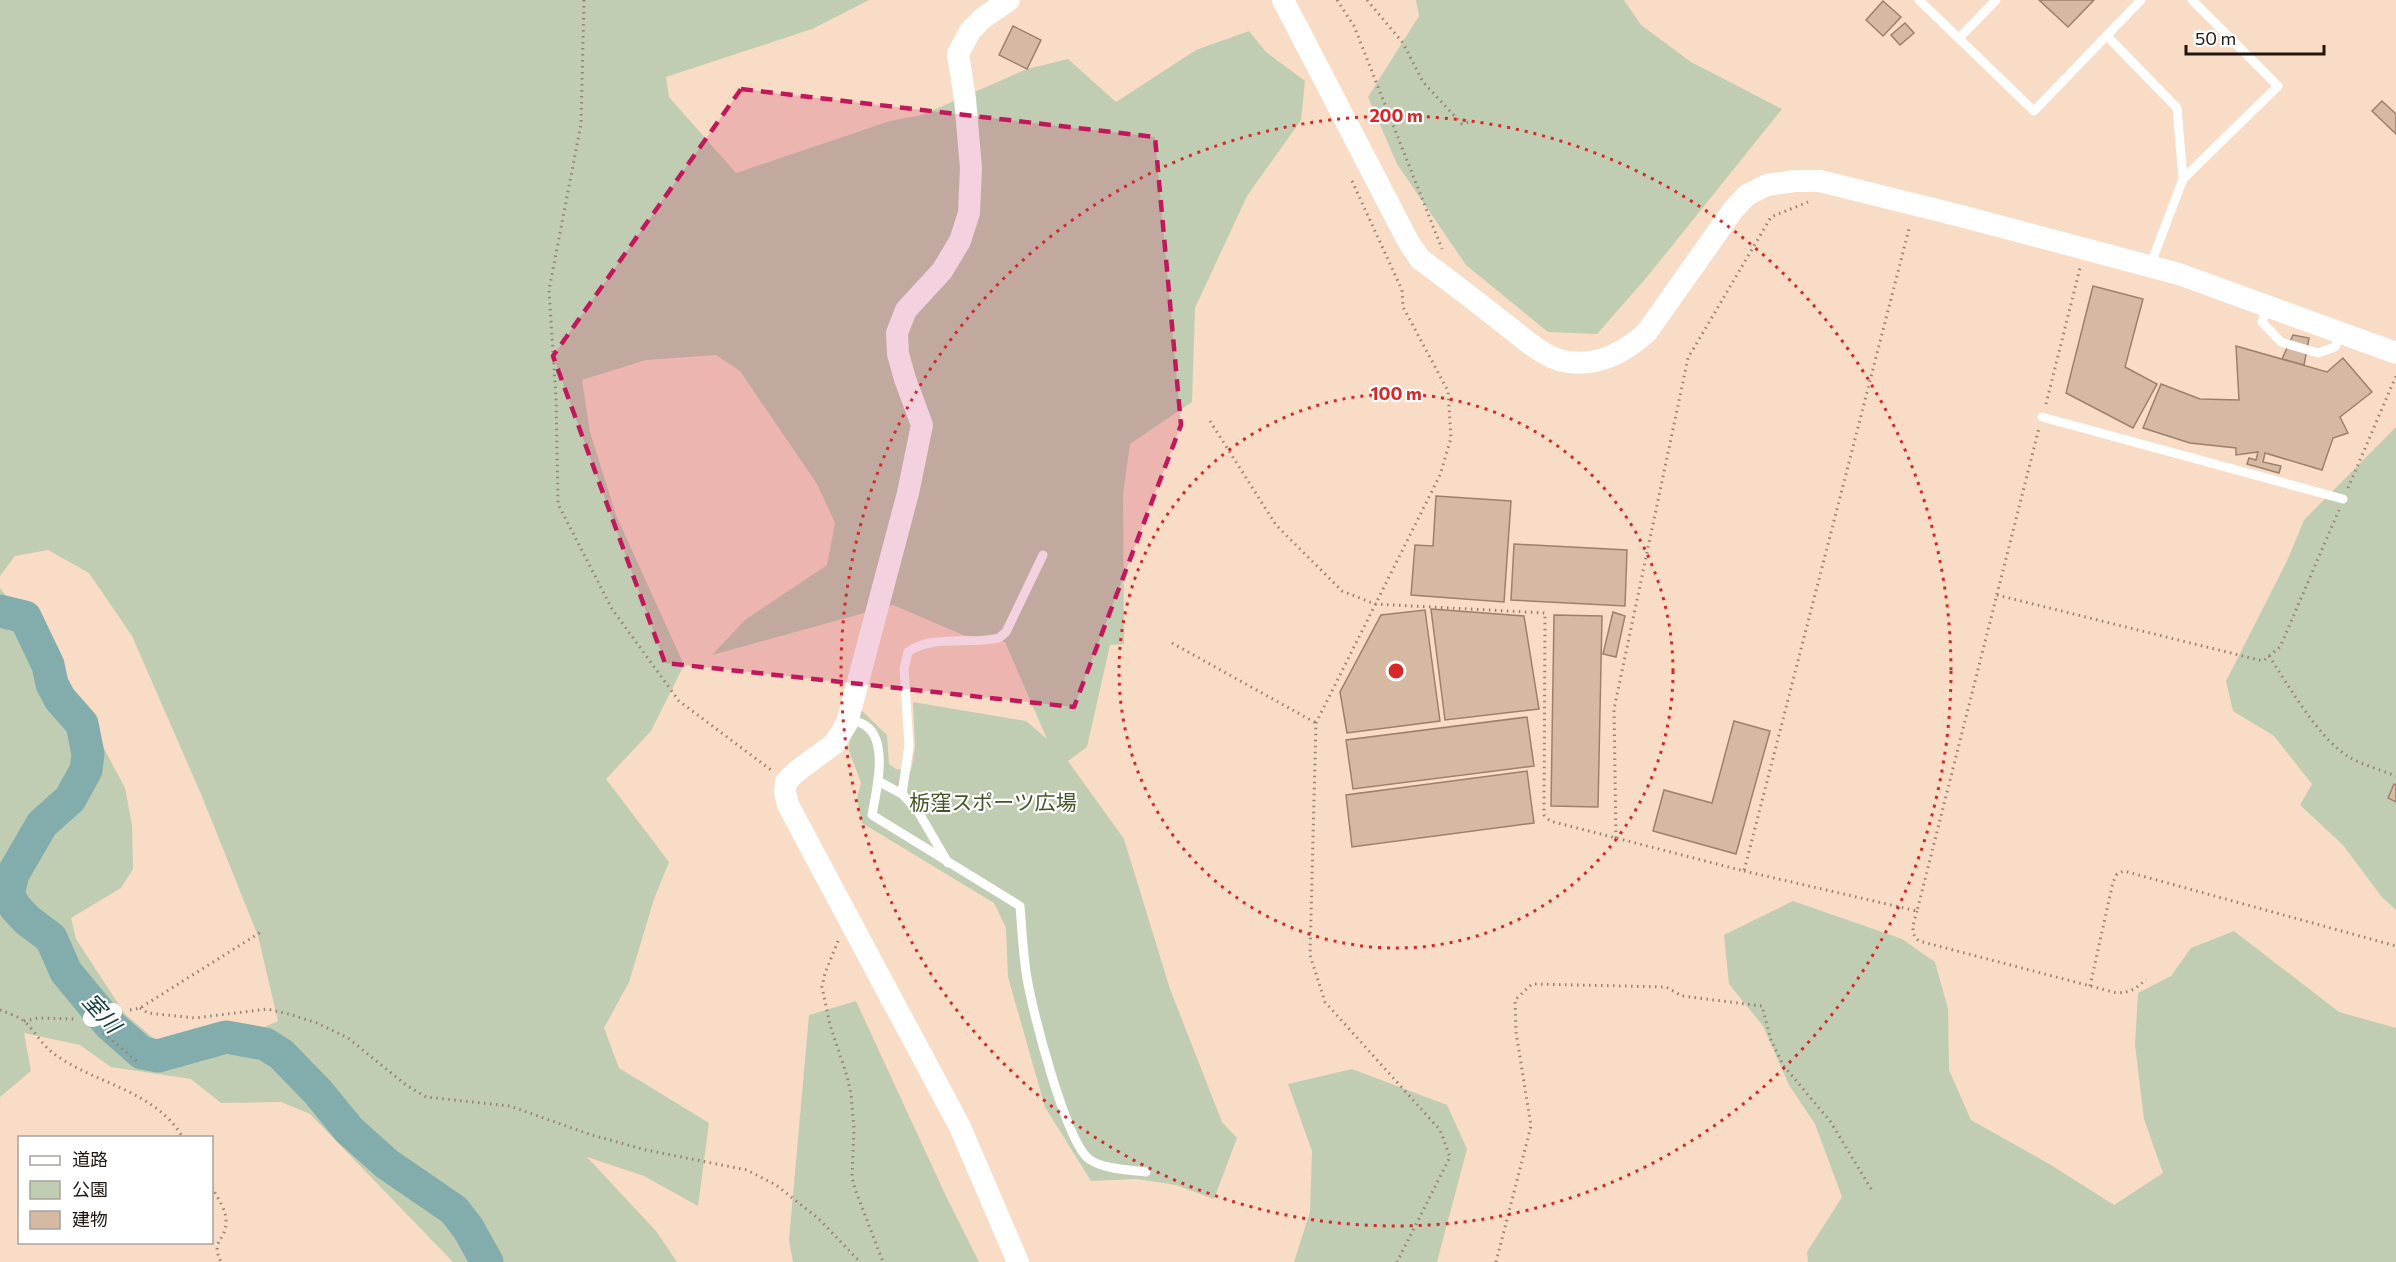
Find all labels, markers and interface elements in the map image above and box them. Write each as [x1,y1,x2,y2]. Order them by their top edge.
scale bar [2186,18,2324,56]
text: 50 m [2195,27,2236,49]
text: 200 m [1369,104,1423,126]
text: 100 m [1370,382,1422,404]
centre of rings [1386,661,1406,681]
park label: 栃窪スポーツ広場 [909,789,1077,814]
water label: 室川 [78,987,128,1040]
legend [18,1136,213,1244]
text: 道路 [72,1148,108,1170]
text: 公園 [72,1178,108,1200]
text: 建物 [72,1208,108,1230]

